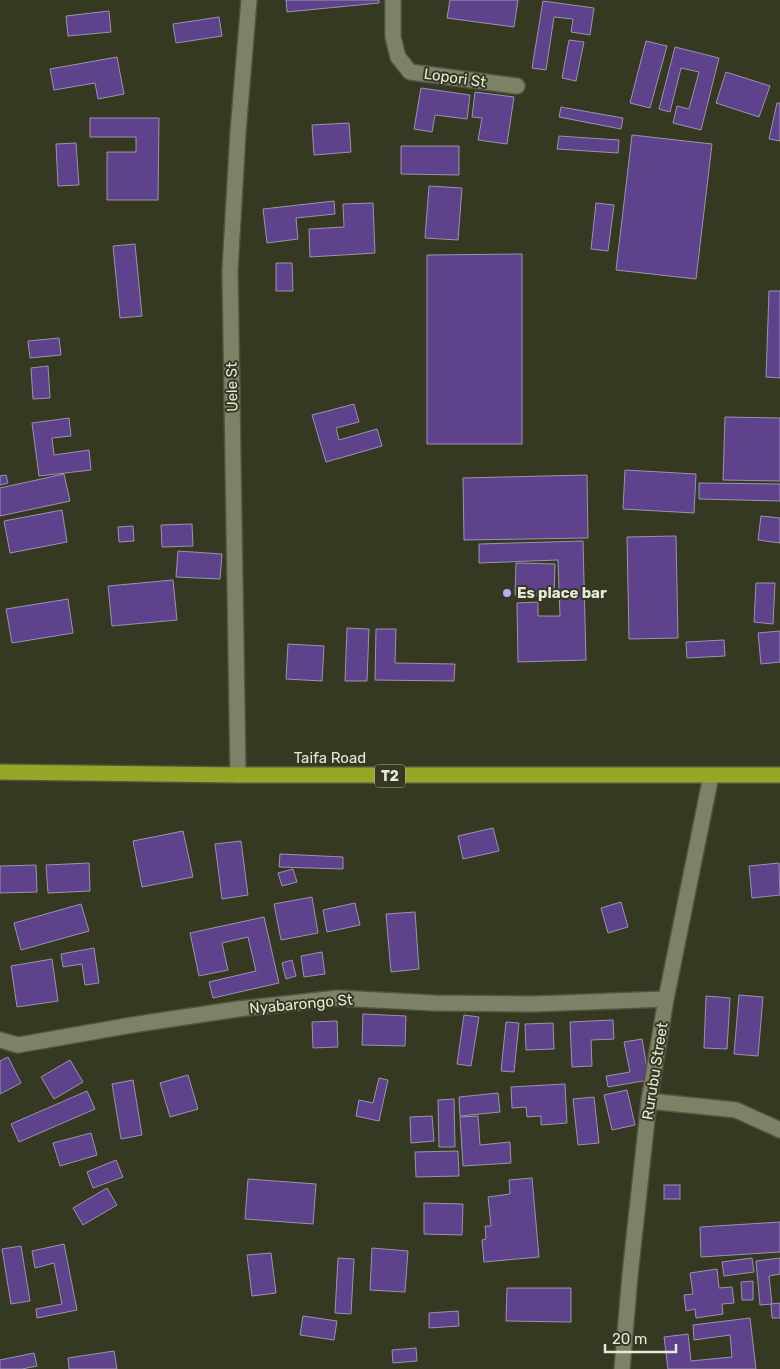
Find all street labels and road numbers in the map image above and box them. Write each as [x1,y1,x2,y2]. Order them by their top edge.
street label: Lopori St [423,65,487,91]
street label: Uele St [223,362,241,412]
street label: Taifa Road [294,749,366,767]
road number: T2 [375,764,405,788]
street label: Nyabarongo St [249,991,354,1017]
street label: Rurubu Street [638,1021,672,1121]

